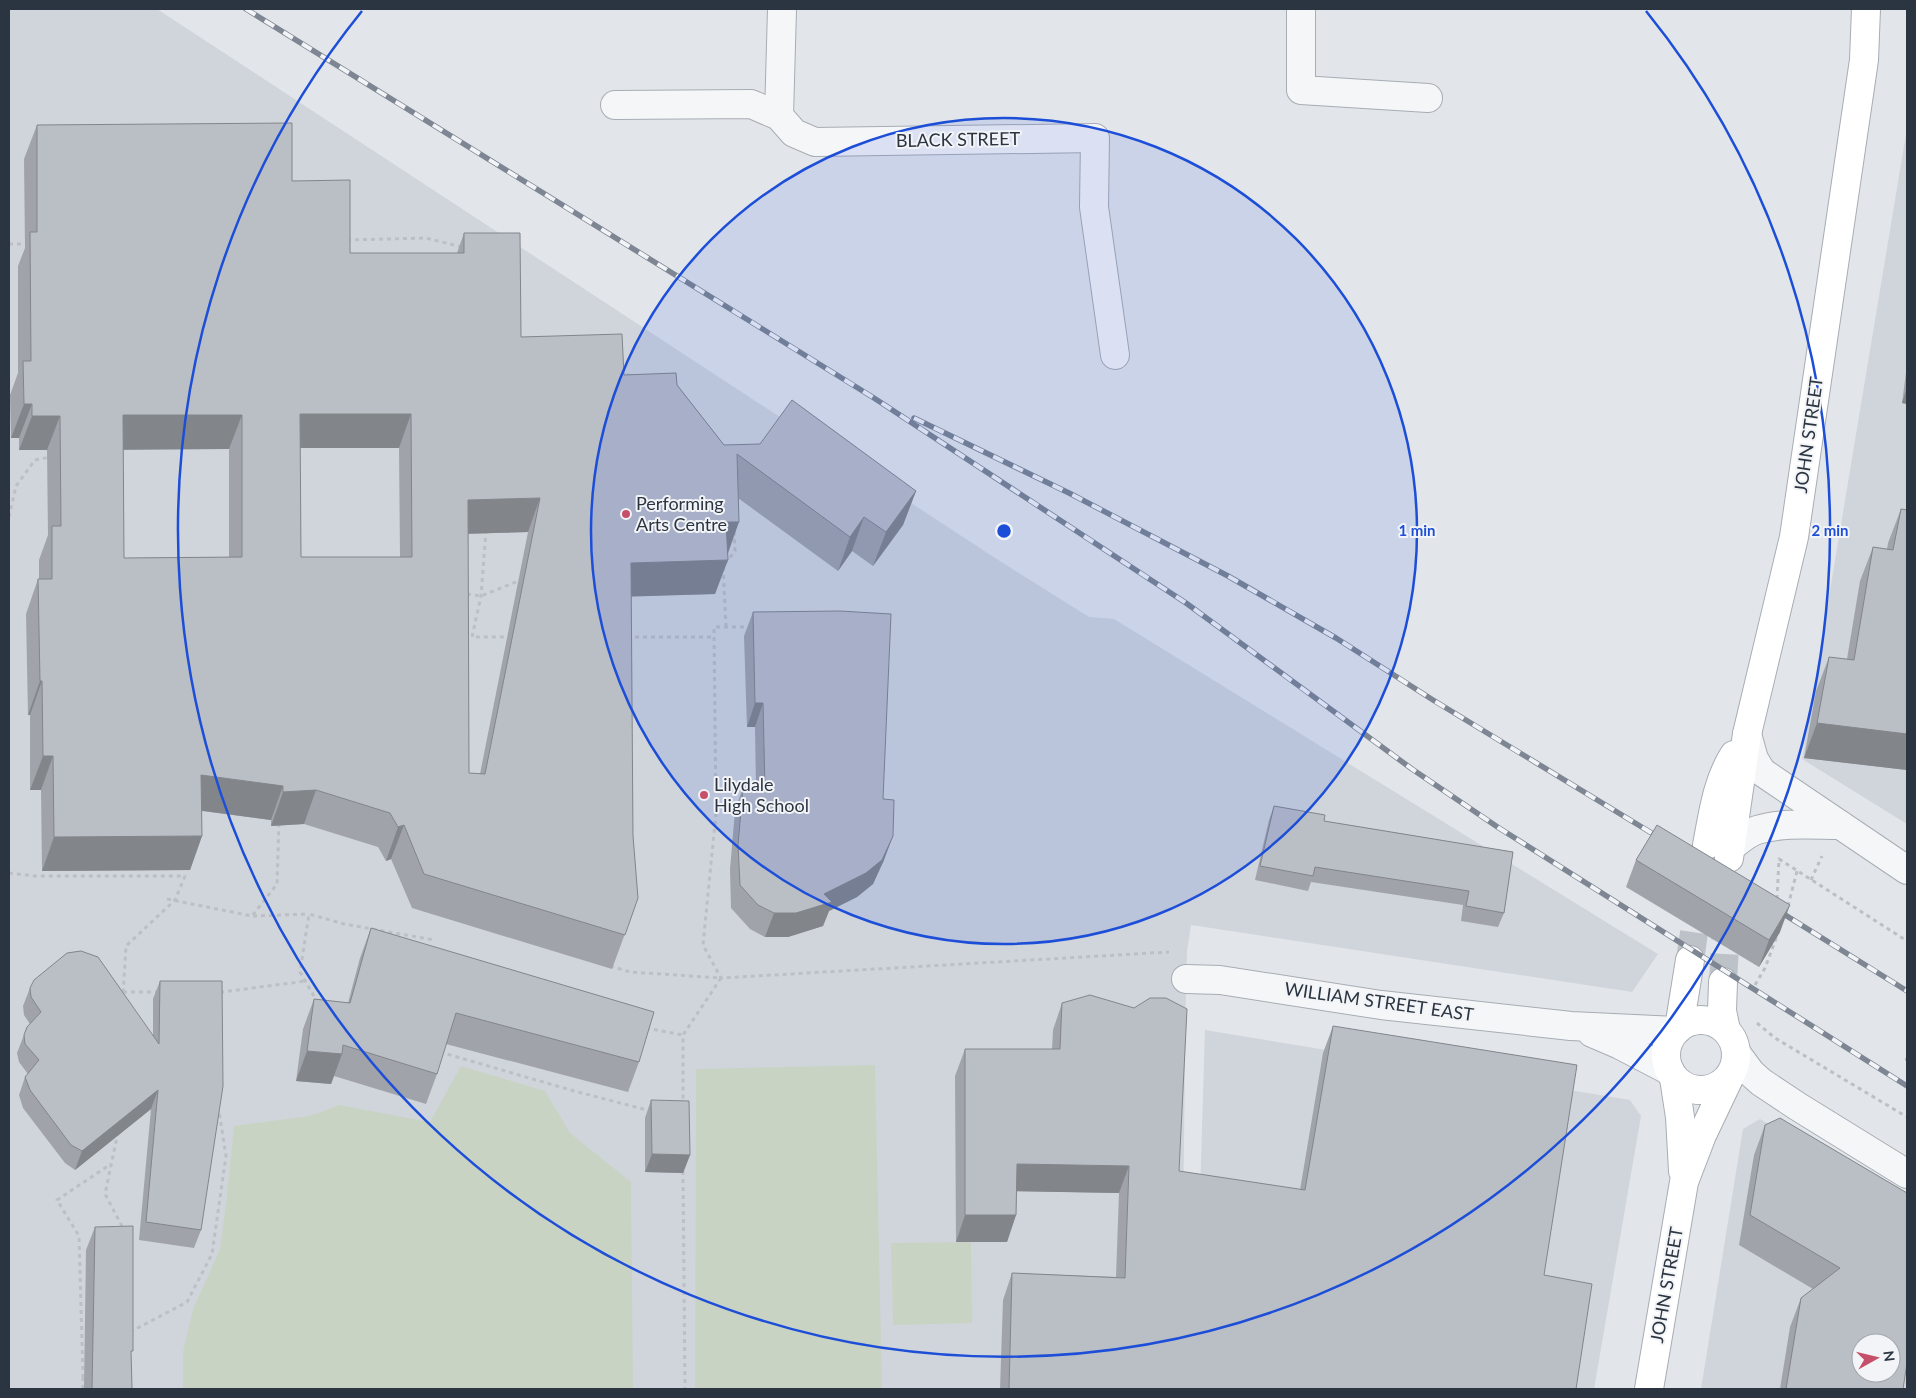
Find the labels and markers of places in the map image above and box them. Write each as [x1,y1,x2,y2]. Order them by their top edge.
place label: Performing Arts Centre [636,492,727,535]
marker: Performing Arts Centre [620,508,632,520]
centre of rings [995,522,1013,540]
place label: Lilydale High School [714,773,809,816]
marker: Lilydale High School [698,789,710,801]

